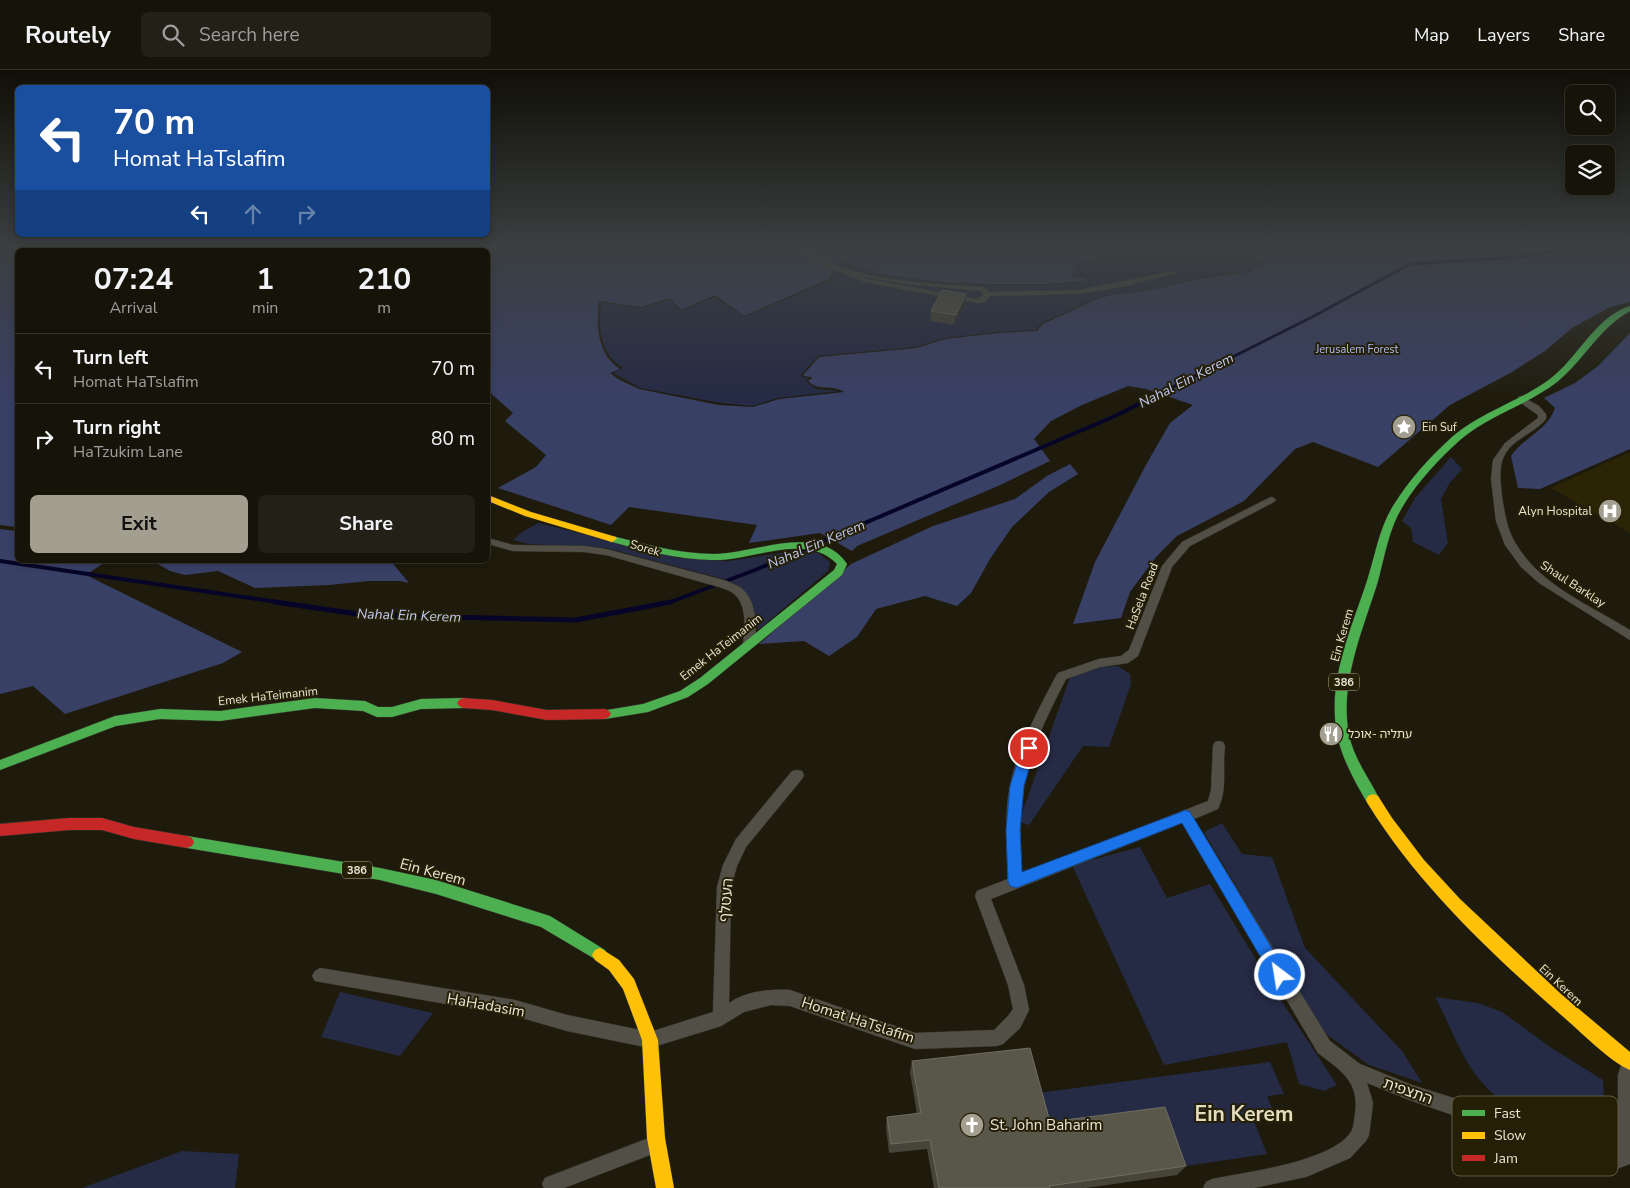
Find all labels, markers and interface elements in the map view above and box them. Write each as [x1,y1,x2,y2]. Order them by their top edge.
search box [141,12,491,57]
text: Routely [25,19,111,51]
icon: search [159,21,187,49]
text: Search here [199,22,300,48]
text: Map [1414,23,1449,47]
text: Layers [1477,23,1530,47]
text: Share [1558,23,1605,47]
map controls [1565,85,1615,195]
button: search [1565,85,1615,135]
text: 70 m [113,99,195,146]
icon: left [30,105,95,170]
text: Homat HaTslafim [113,144,286,174]
button: layers [1565,145,1615,195]
icon: left [186,200,214,228]
icon: ahead [239,200,267,228]
icon: right [292,200,320,228]
text: 07:24 [94,259,173,300]
text: 1 [256,259,274,300]
text: 210 [357,259,411,300]
text: Arrival [109,297,158,319]
text: min [252,297,278,319]
text: m [377,297,391,319]
park label: Jerusalem Forest [1315,342,1398,357]
text: Turn left [73,345,148,371]
water label: Nahal Ein Kerem [1135,348,1237,413]
icon: left [30,355,58,383]
text: 70 m [431,356,475,382]
text: Homat HaTslafim [73,371,199,393]
place icon: Ein Suf [1391,414,1417,440]
text: Turn right [73,415,160,441]
place label: Ein Suf [1422,420,1457,435]
icon: right [30,425,58,453]
text: 80 m [431,426,475,452]
text: HaTzukim Lane [73,441,183,463]
button: Exit [30,495,248,553]
button: Share [258,495,475,553]
hospital icon: Alyn Hospital [1597,498,1623,524]
place label: Alyn Hospital [1518,503,1592,519]
water label: Nahal Ein Kerem [765,515,868,574]
street label: Sorek [628,536,663,560]
street label: Shaul Barklay [1537,557,1609,612]
street label: HaSela Road [1122,560,1162,632]
water label: Nahal Ein Kerem [357,604,461,627]
street label: Ein Kerem [1327,607,1357,663]
street label: Emek HaTeimanim [677,610,765,684]
road number: 386 [1329,674,1359,690]
street label: Emek HaTeimanim [217,683,319,709]
restaurant icon: עתליה -אוכל [1318,721,1344,747]
place label: עתליה -אוכל [1348,726,1412,742]
pin [1008,727,1050,769]
icon: arrive [1015,734,1043,762]
street label: Ein Kerem [398,854,468,890]
road number: 386 [342,862,372,878]
street label: העטלף [714,877,738,923]
position arrow [1253,948,1305,1000]
street label: Ein Kerem [1536,961,1586,1009]
street label: HaHadasim [445,988,527,1022]
street label: Homat HaTslafim [799,992,917,1048]
street label: התצפית [1381,1073,1435,1109]
legend [1452,1096,1618,1176]
district label: Ein Kerem [1195,1100,1293,1128]
text: Fast [1494,1104,1520,1123]
church icon: St. John Baharim [959,1112,985,1138]
place label: St. John Baharim [990,1115,1102,1135]
text: Slow [1494,1126,1526,1145]
text: Jam [1493,1149,1518,1168]

